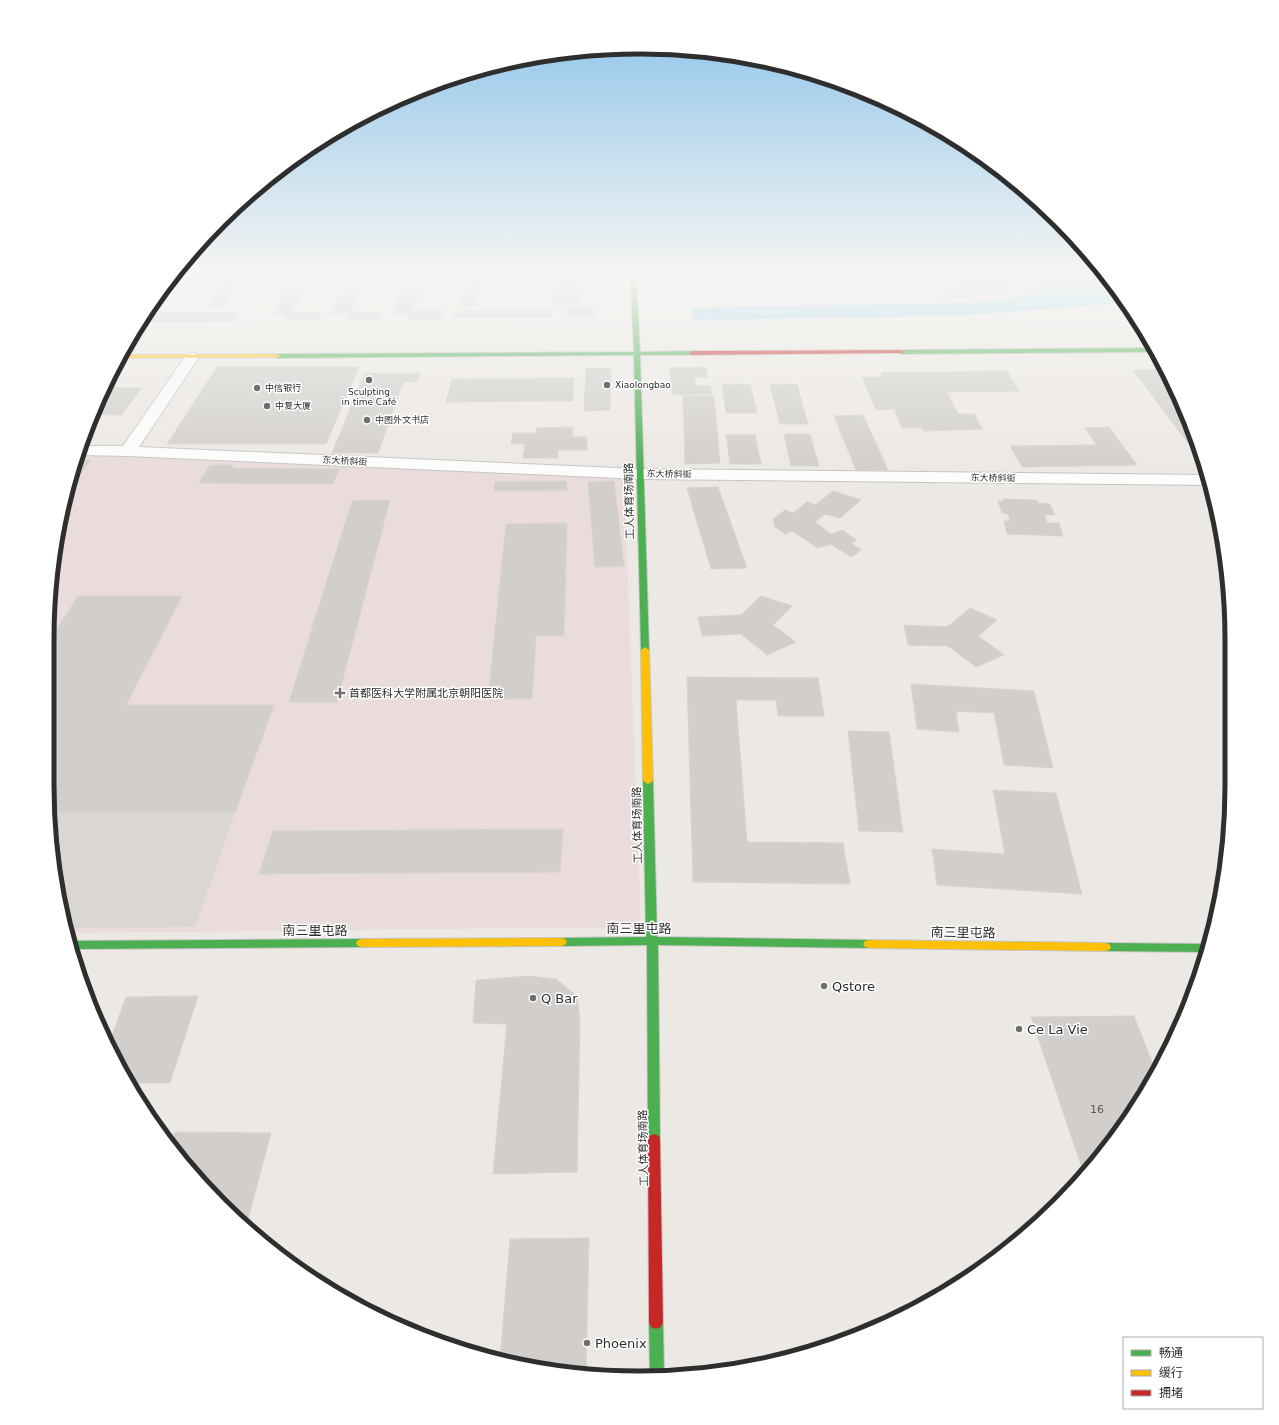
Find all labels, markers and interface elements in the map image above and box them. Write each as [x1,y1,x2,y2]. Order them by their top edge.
marker: Sculpting in time Café [364,375,374,385]
marker: Xiaolongbao [602,380,612,390]
place label: Xiaolongbao [615,380,671,390]
marker: 中信银行 [252,383,262,393]
place label: 中信银行 [265,383,301,393]
place label: Sculpting in time Café [342,387,397,407]
marker: 中复大厦 [262,401,272,411]
place label: 中复大厦 [275,401,311,411]
marker: 中图外文书店 [362,415,372,425]
place label: 中图外文书店 [375,415,429,425]
street label: 东大桥斜街 [322,455,368,467]
street label: 工人体育场南路 [622,462,637,540]
street label: 东大桥斜街 [646,469,692,479]
street label: 东大桥斜街 [970,473,1016,483]
marker: 首都医科大学附属北京朝阳医院 [334,687,346,699]
place label: 首都医科大学附属北京朝阳医院 [349,687,503,700]
street label: 工人体育场南路 [630,786,645,864]
street label: 南三里屯路 [606,921,672,936]
street label: 南三里屯路 [282,923,348,938]
street label: 南三里屯路 [930,924,996,941]
place label: Qstore [832,979,875,994]
marker: Qstore [819,981,829,991]
place label: Q Bar [541,991,578,1006]
marker: Q Bar [528,993,538,1003]
place label: Ce La Vie [1027,1022,1088,1037]
marker: Ce La Vie [1014,1024,1024,1034]
house number: 16 [1090,1103,1104,1116]
street label: 工人体育场南路 [636,1109,651,1187]
place label: Phoenix [595,1336,647,1351]
legend [1123,1337,1263,1409]
marker: Phoenix [582,1338,592,1348]
text: 畅通 [1159,1346,1183,1360]
text: 缓行 [1159,1366,1183,1380]
text: 拥堵 [1159,1386,1183,1400]

